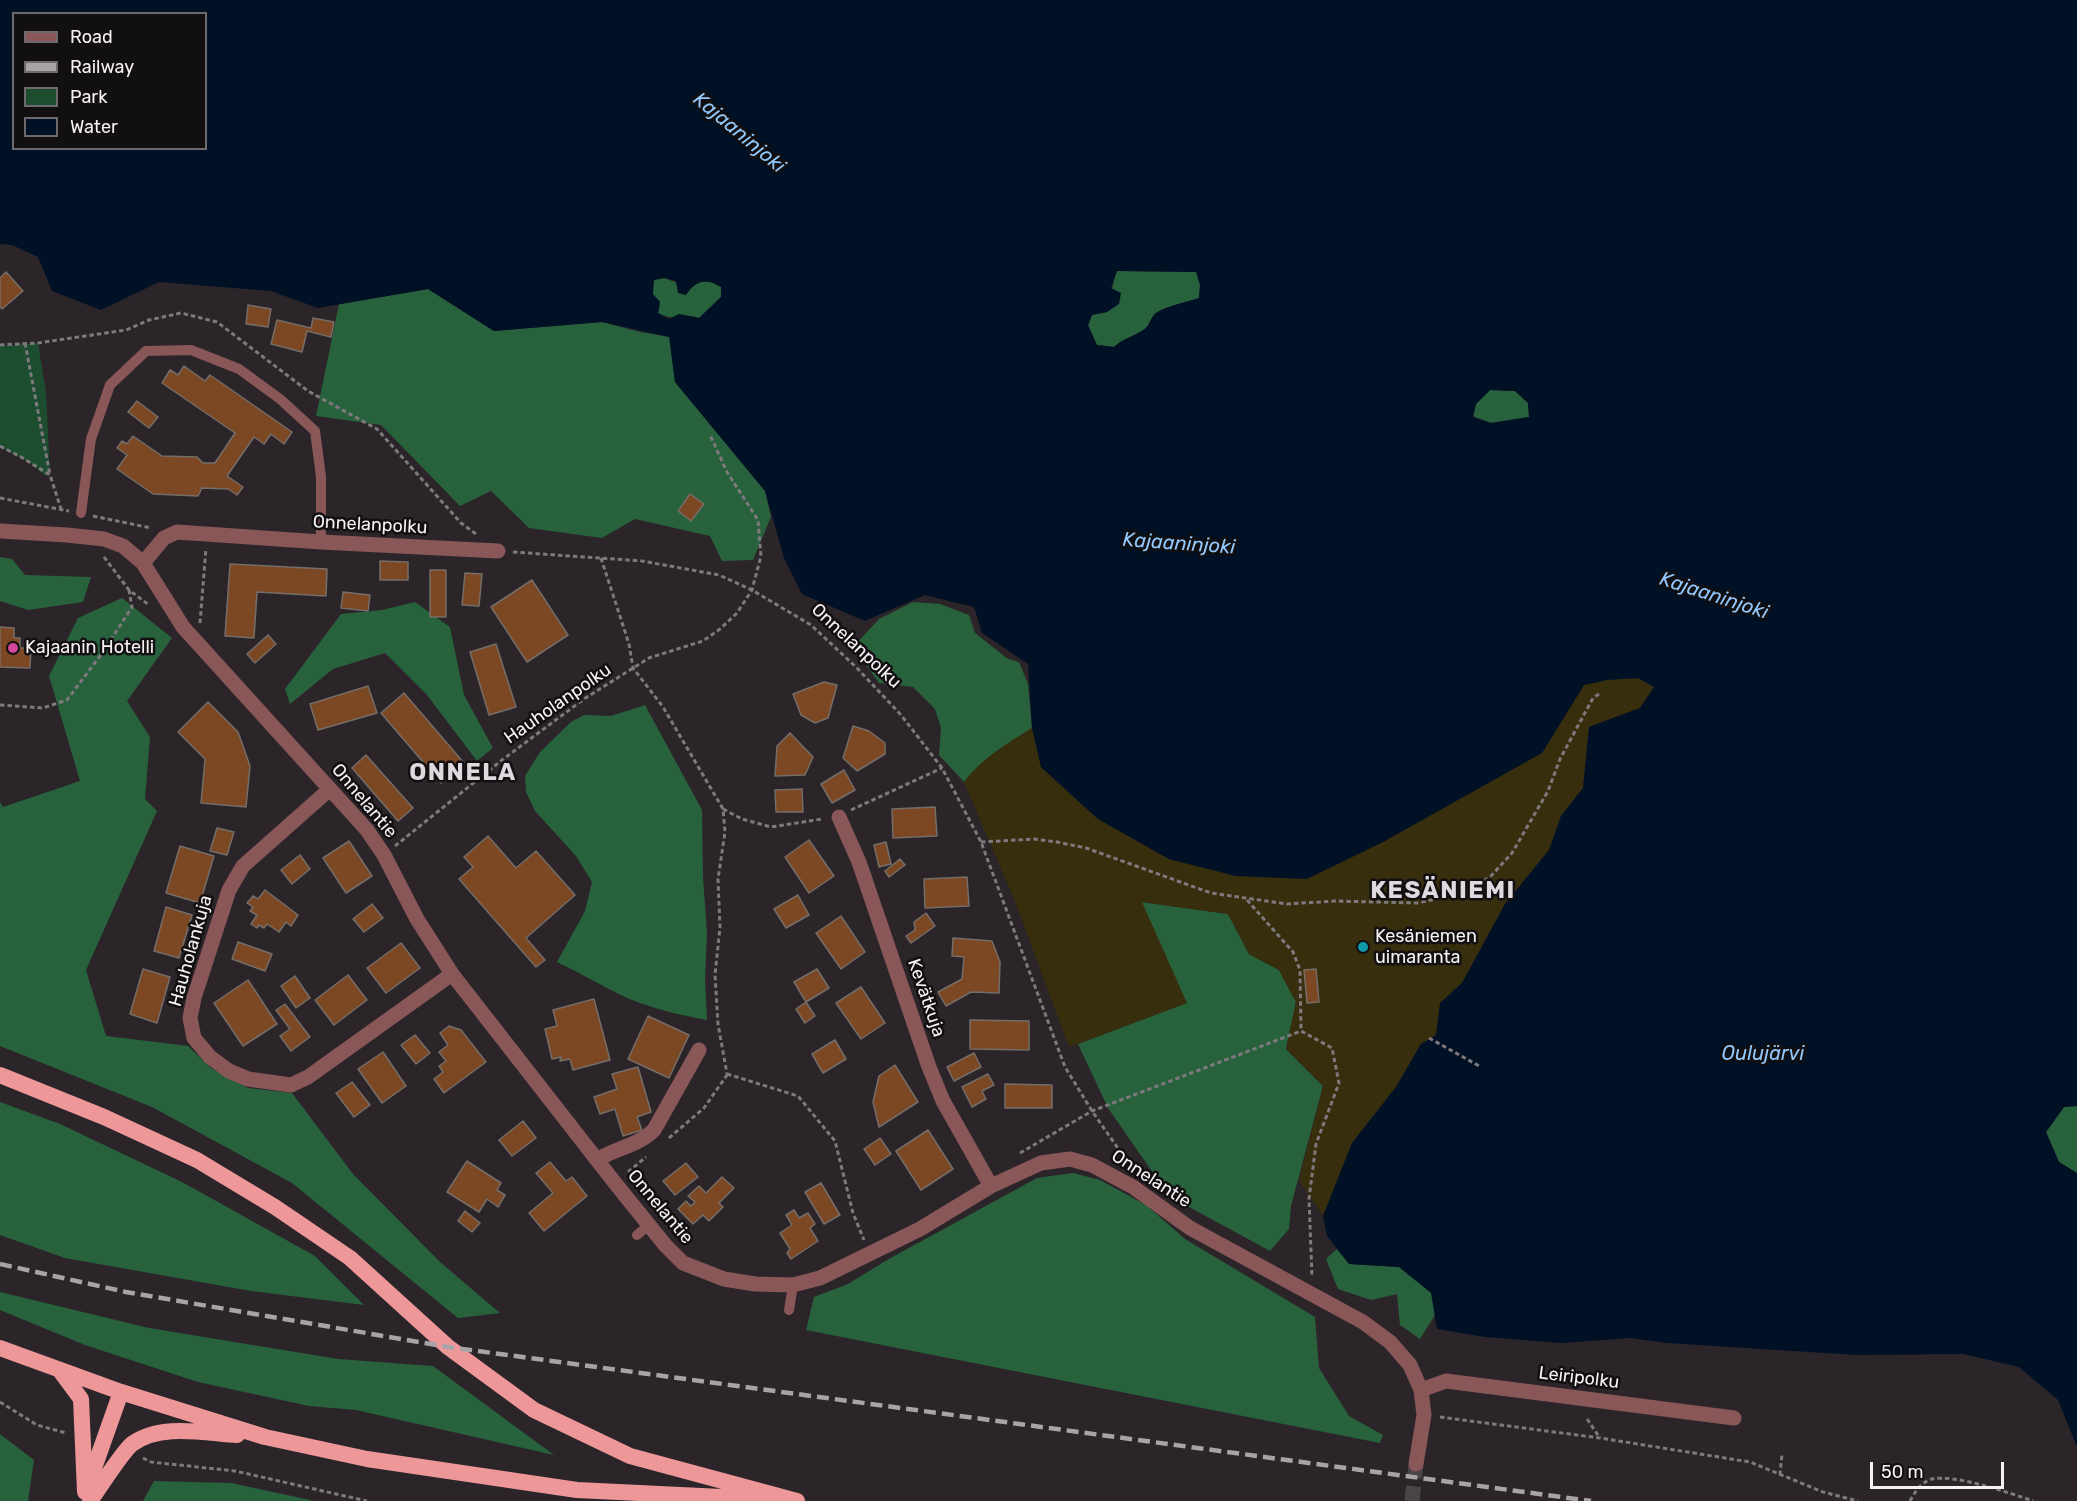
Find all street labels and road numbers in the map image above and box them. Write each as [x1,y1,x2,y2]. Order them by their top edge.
street label: Onnelanpolku [312,511,428,539]
street label: Onnelanpolku [807,599,905,693]
street label: Hauholanpolku [500,659,616,749]
street label: Onnelantie [327,759,401,843]
street label: Hauholankuja [165,893,217,1009]
street label: Kevätkuja [903,956,949,1040]
street label: Onnelantie [1107,1145,1195,1213]
street label: Onnelantie [623,1165,697,1249]
street label: Leiripolku [1537,1362,1621,1394]

